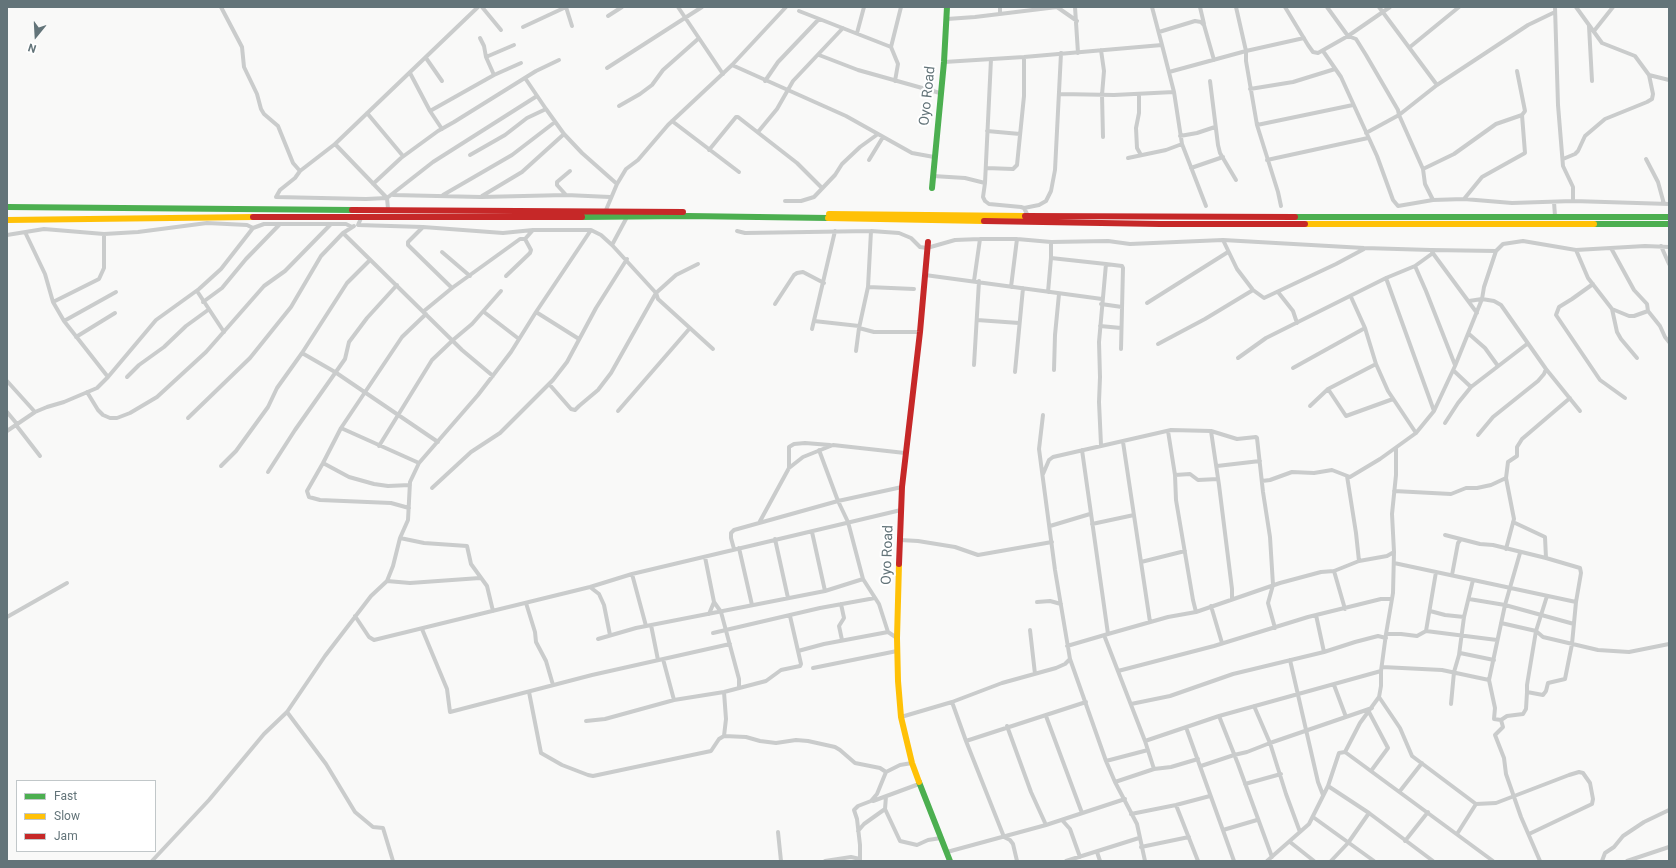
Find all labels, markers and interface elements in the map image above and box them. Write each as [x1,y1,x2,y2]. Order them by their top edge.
north arrow [16,16,56,56]
text: N [26,41,38,55]
street label: Oyo Road [917,65,939,127]
street label: Oyo Road [879,525,897,585]
legend [16,780,156,852]
text: Fast [54,789,77,803]
text: Slow [54,809,80,823]
text: Jam [54,829,78,843]

